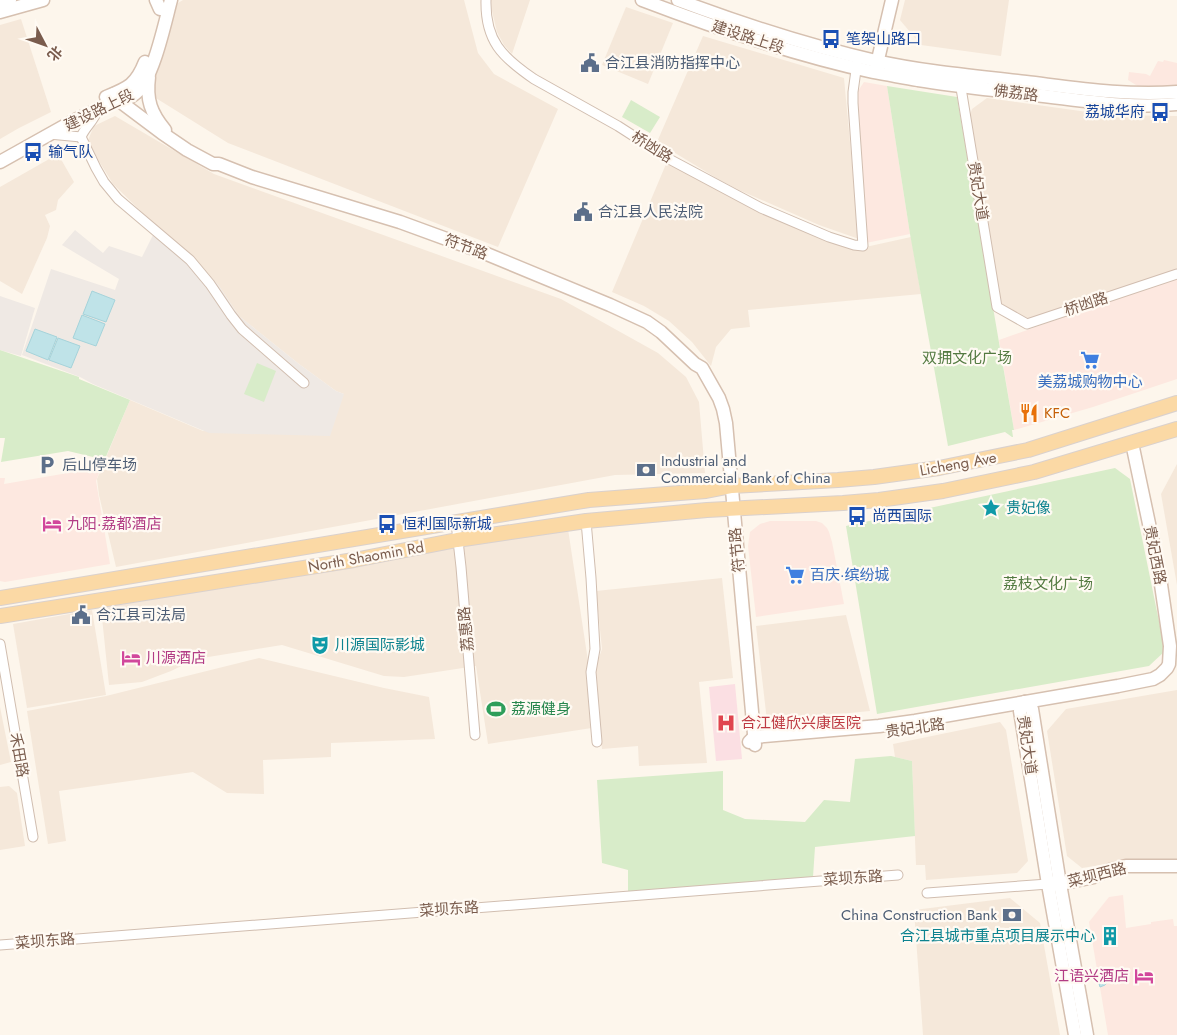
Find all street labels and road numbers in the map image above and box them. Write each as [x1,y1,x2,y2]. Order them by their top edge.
street label: 建设路上段 [709,15,787,59]
street label: 佛荔路 [992,79,1040,107]
street label: 建设路上段 [60,84,138,136]
street label: 桥凼路 [627,126,677,168]
street label: 贵妃大道 [962,160,994,222]
street label: 符节路 [441,229,491,265]
street label: 桥凼路 [1061,287,1111,321]
street label: Licheng Ave [918,446,998,482]
street label: 贵妃西路 [1138,523,1172,587]
street label: 符节路 [724,527,750,573]
street label: North Shaomin Rd [306,536,426,578]
street label: 荔惠路 [453,606,479,652]
street label: 贵妃北路 [884,713,946,743]
street label: 贵妃大道 [1012,714,1042,776]
street label: 禾田路 [4,731,34,779]
street label: 菜坝西路 [1065,857,1129,893]
street label: 菜坝东路 [822,865,884,891]
street label: 菜坝东路 [418,896,480,922]
street label: 菜坝东路 [14,927,76,955]

